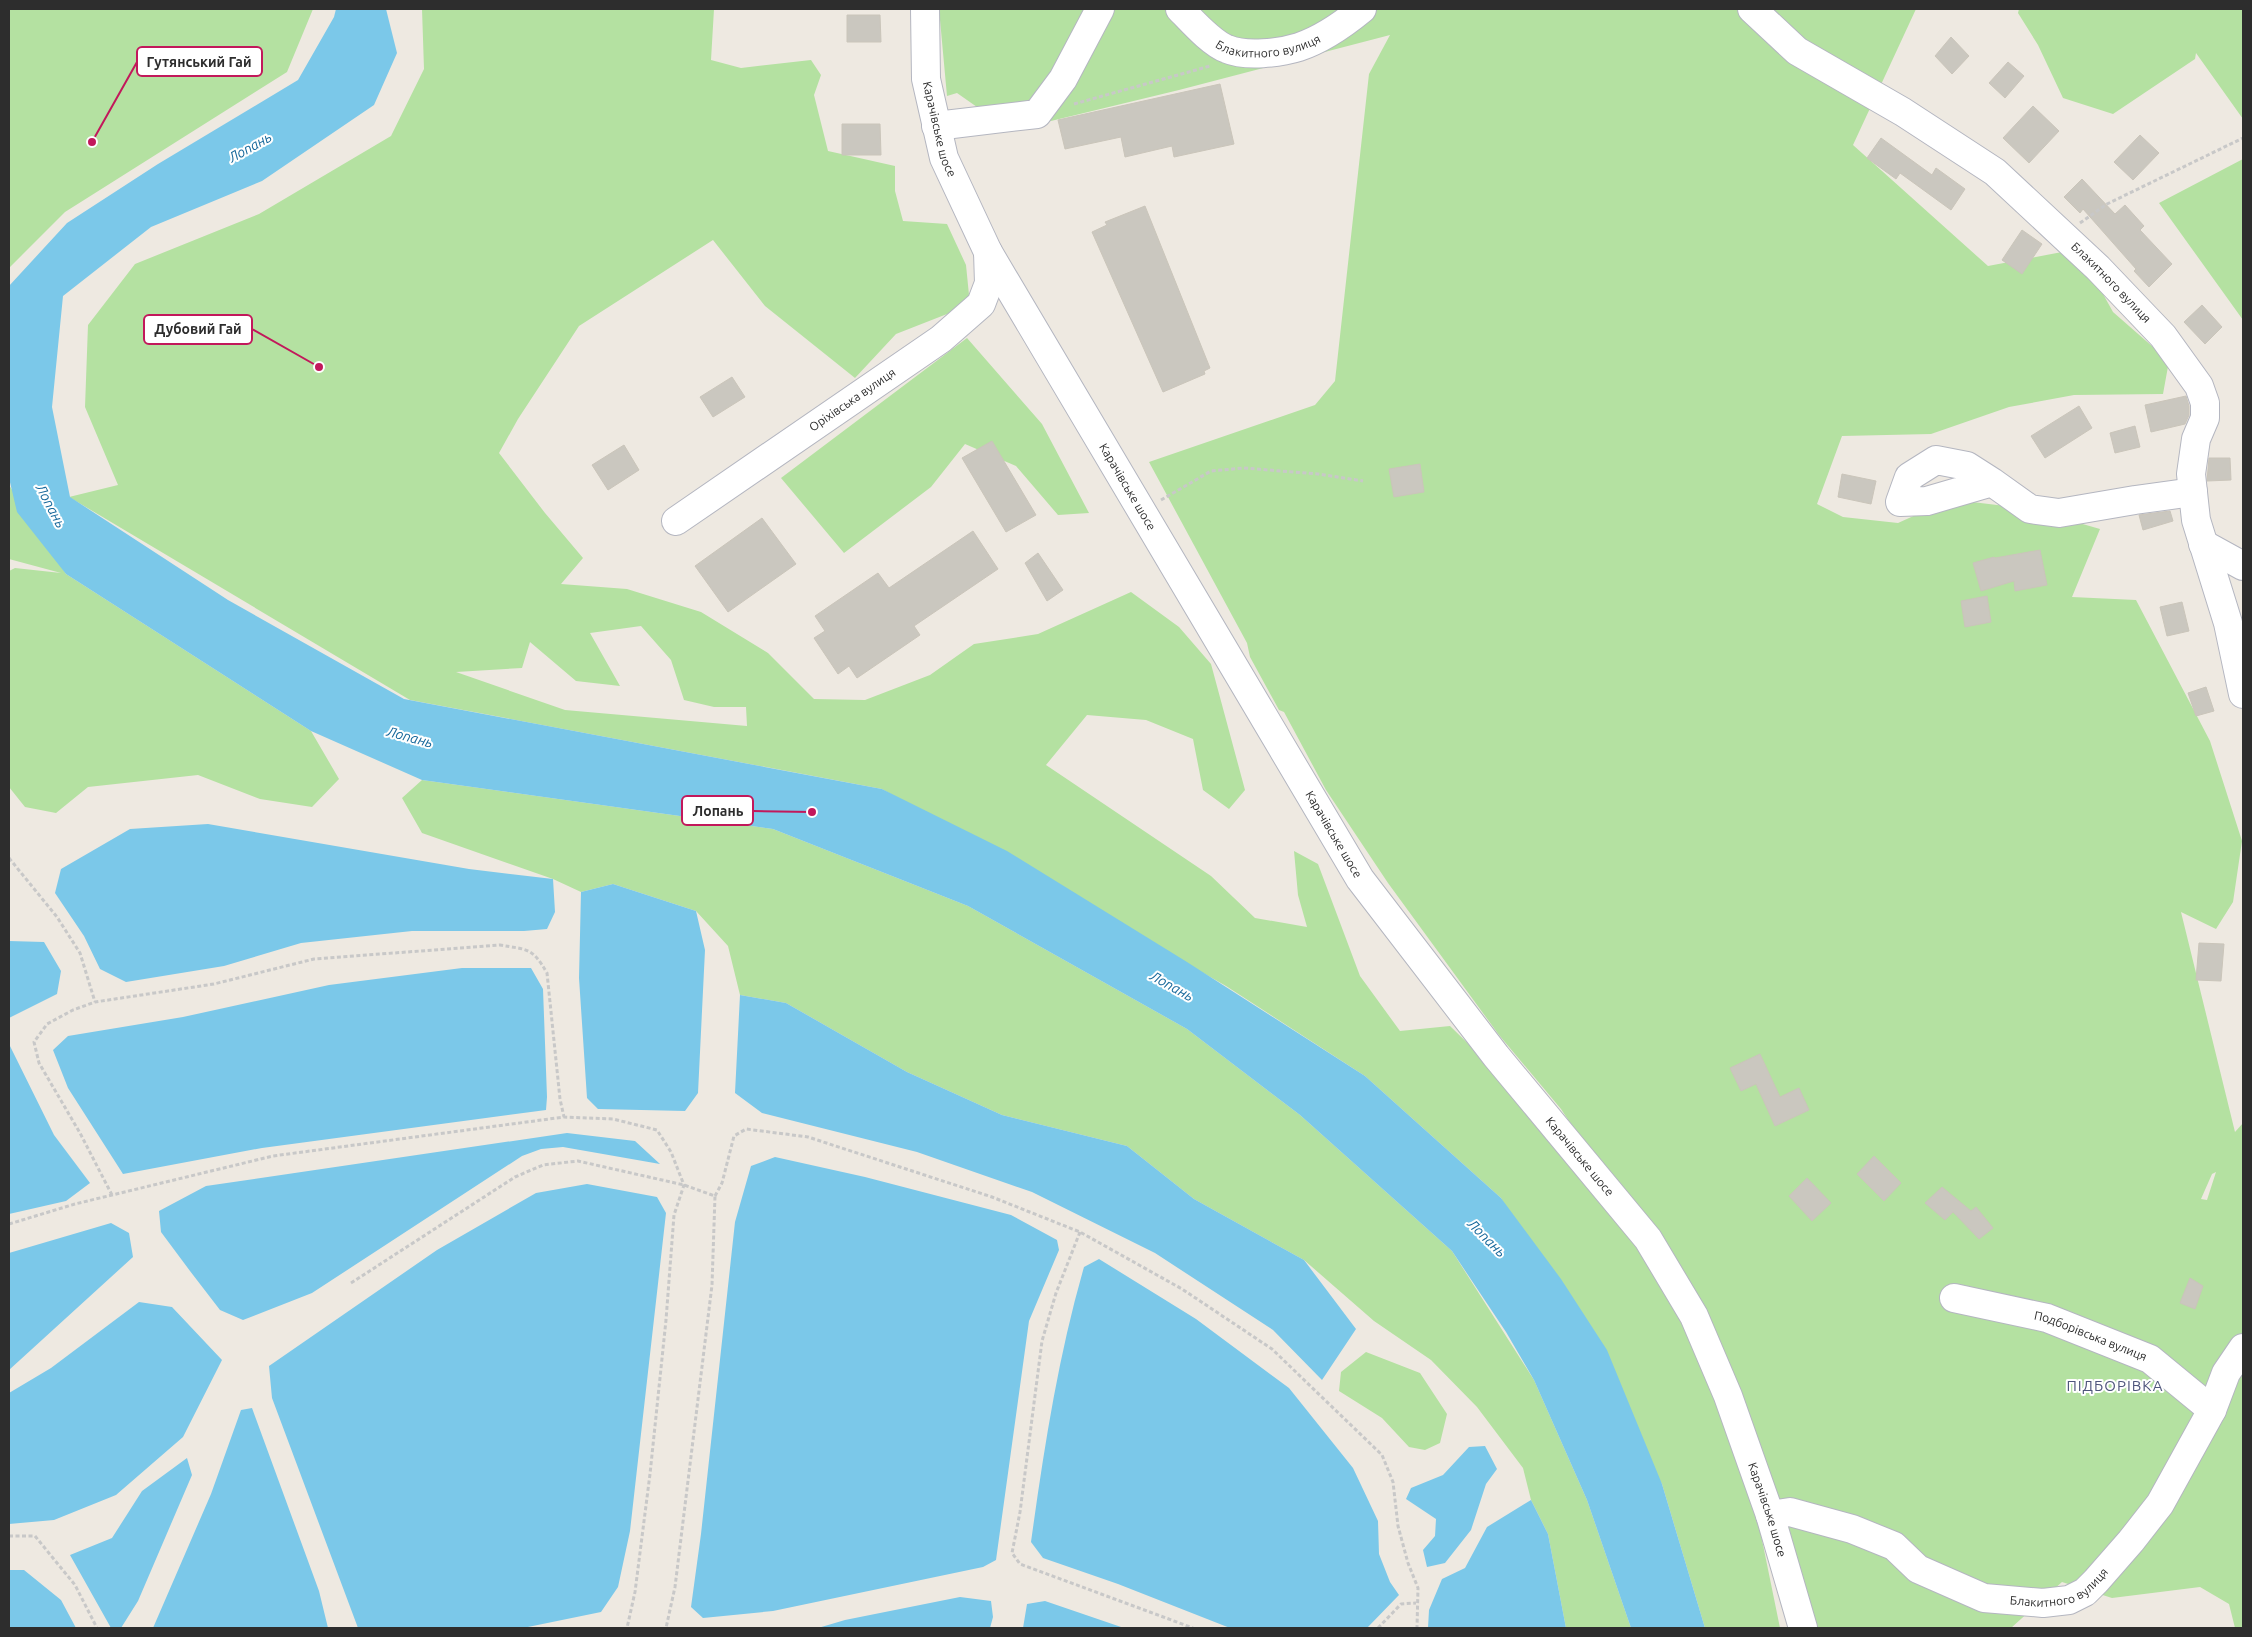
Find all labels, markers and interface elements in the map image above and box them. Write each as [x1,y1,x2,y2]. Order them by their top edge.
street label: Блакитного вулиця [1213,32,1322,60]
callout: Гутянський Гай [137,47,262,76]
text: Гутянський Гай [147,54,251,70]
street label: Карачівське шосе [921,80,959,179]
water label: Лопань [225,129,274,166]
street label: Блакитного вулиця [2069,239,2154,325]
callout: Дубовий Гай [144,315,252,344]
text: Дубовий Гай [154,321,242,337]
street label: Оріхівська вулиця [807,365,898,434]
street label: Карачівське шосе [1097,441,1159,532]
water label: Лопань [32,481,69,530]
water label: Лопань [384,723,435,751]
street label: Карачівське шосе [1303,788,1365,880]
callout: Лопань [682,796,753,825]
text: Лопань [693,803,744,819]
water label: Лопань [1147,967,1196,1004]
street label: Карачівське шосе [1543,1114,1617,1199]
water label: Лопань [1464,1215,1509,1260]
street label: Подборівська вулиця [2033,1308,2149,1363]
district label: ПІДБОРІВКА [2066,1377,2164,1394]
street label: Карачівське шосе [1746,1461,1789,1558]
street label: Блакитного вулиця [2009,1565,2110,1609]

